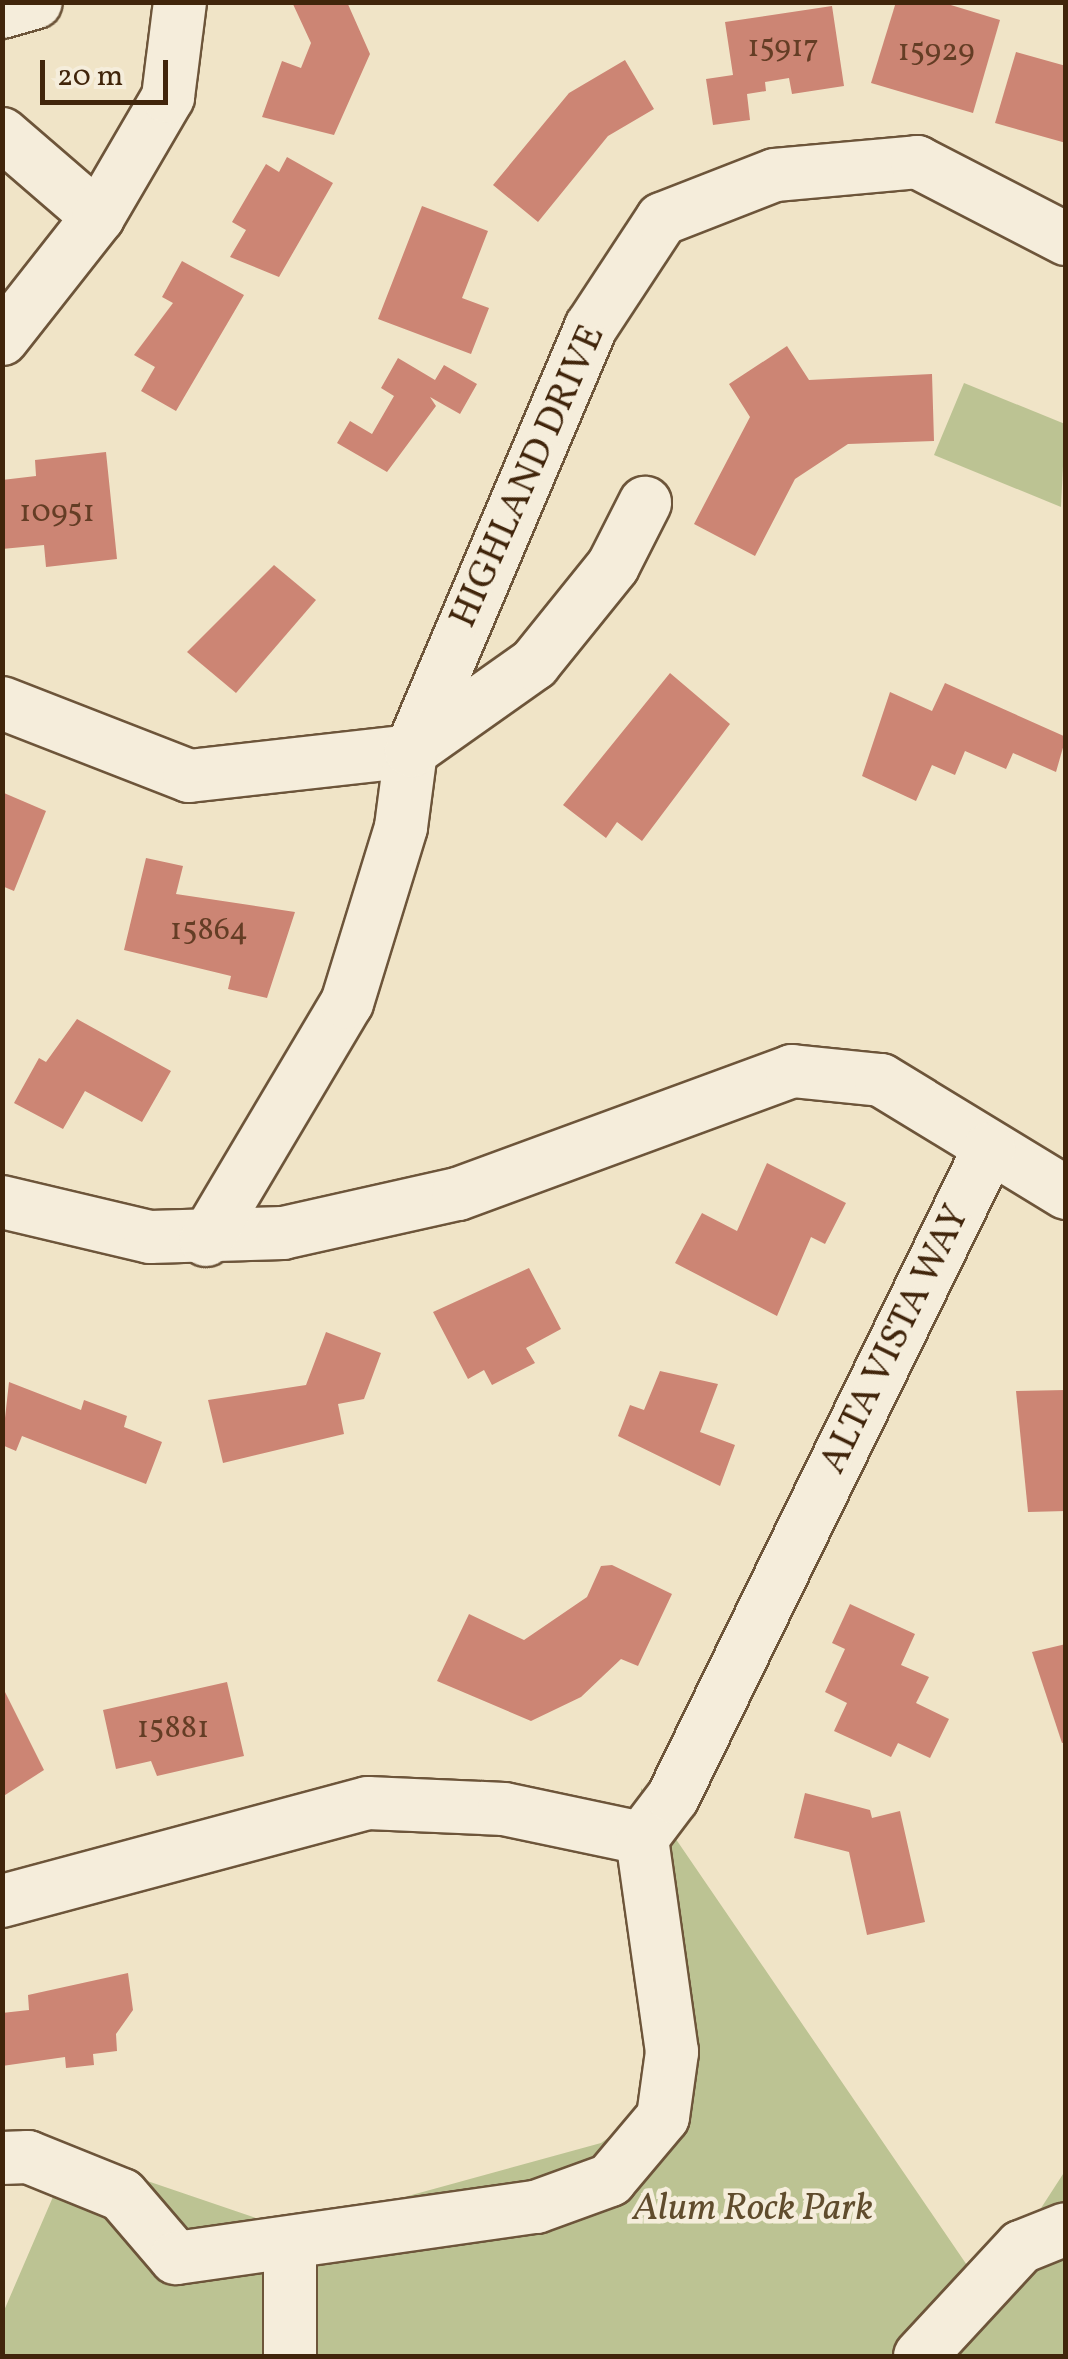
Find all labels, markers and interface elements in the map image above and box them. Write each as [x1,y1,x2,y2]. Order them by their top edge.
house number: 15917 [747,29,819,67]
house number: 15929 [897,33,975,71]
scale bar [45,40,172,102]
text: 20 m [57,56,123,98]
street label: HIGHLAND DRIVE [442,319,616,635]
house number: 10951 [19,494,95,532]
house number: 15864 [170,912,248,950]
street label: ALTA VISTA WAY [811,1197,981,1483]
house number: 15881 [137,1710,209,1748]
park label: Alum Rock Park [633,2187,873,2233]

